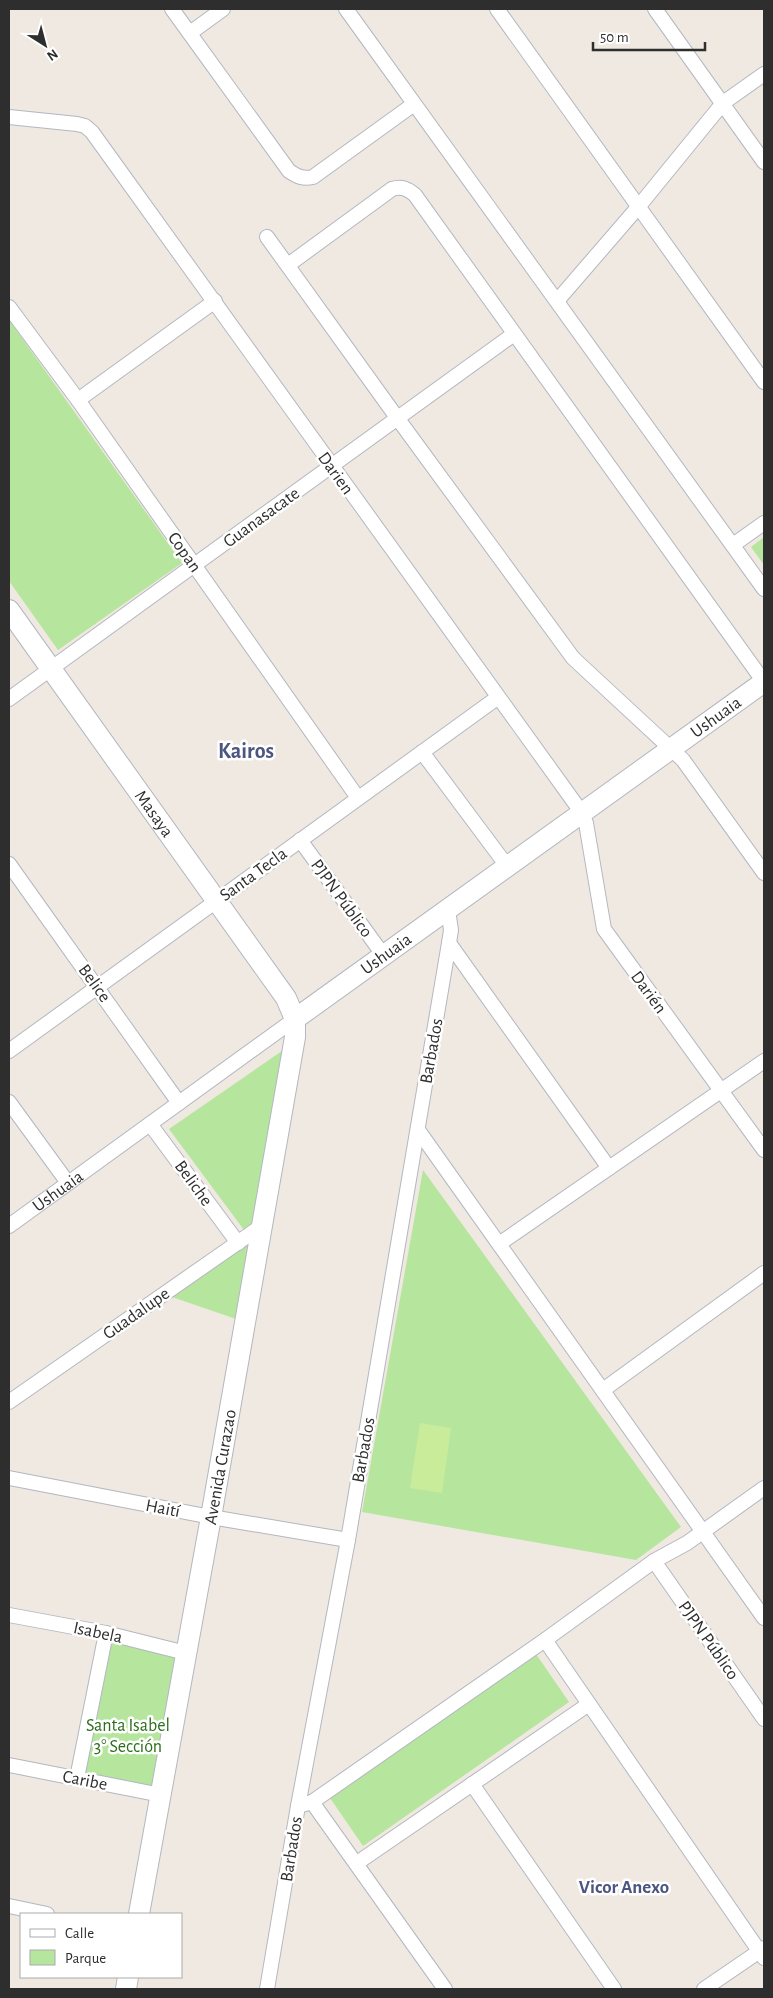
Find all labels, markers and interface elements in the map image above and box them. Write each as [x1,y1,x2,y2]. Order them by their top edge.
north arrow [20,20,70,70]
scale bar [593,20,706,52]
text: 50 m [600,30,629,45]
text: N [44,46,60,63]
street label: Darien [314,449,356,498]
street label: Guanasacate [220,484,303,551]
street label: Copan [164,529,204,576]
street label: Ushuaia [688,693,745,742]
district label: Kairos [218,740,274,762]
street label: Masaya [131,787,176,841]
street label: Santa Tecla [217,845,291,905]
street label: PJPN Público [307,856,376,941]
street label: Ushuaia [358,930,415,979]
street label: Belice [75,961,114,1006]
street label: Darién [627,968,669,1017]
street label: Barbados [417,1017,447,1085]
street label: Beliche [171,1158,216,1210]
street label: Ushuaia [30,1167,87,1216]
street label: Guadalupe [100,1284,173,1343]
street label: Avenida Curazao [202,1408,240,1526]
street label: Barbados [349,1416,379,1484]
street label: Haití [144,1497,182,1521]
street label: PJPN Público [675,1598,742,1683]
street label: Isabela [72,1619,124,1647]
park label: Santa Isabel 3° Sección [86,1717,170,1756]
street label: Caribe [61,1768,109,1794]
street label: Barbados [278,1815,306,1883]
district label: Vicor Anexo [579,1878,669,1897]
legend [20,1913,182,1978]
text: Calle [65,1926,94,1941]
text: Parque [65,1951,106,1966]

